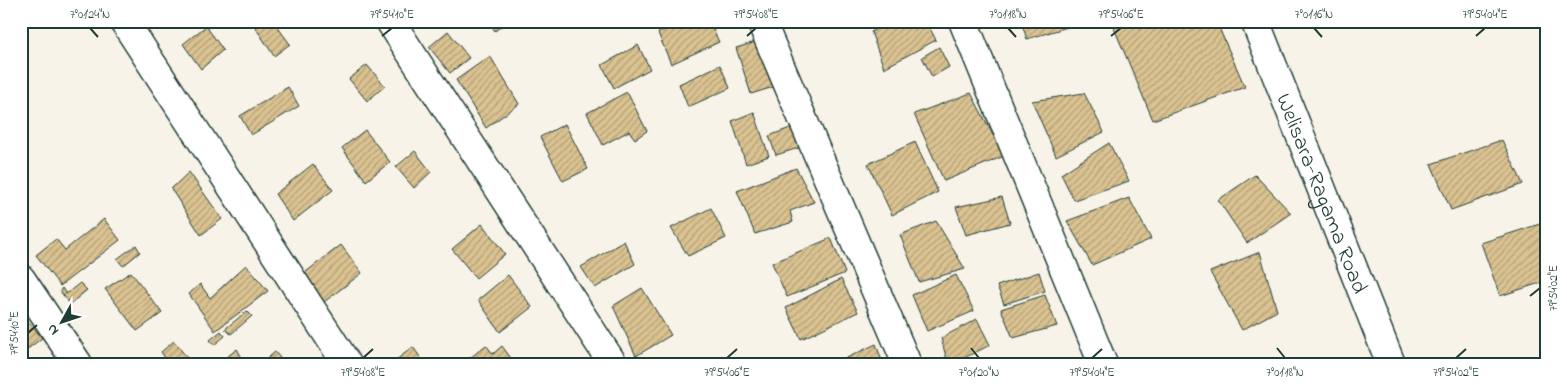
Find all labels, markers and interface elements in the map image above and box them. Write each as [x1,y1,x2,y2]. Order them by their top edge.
text: 7°01'24"N [70,6,110,24]
text: 79°54'10"E [370,6,414,24]
text: 79°54'08"E [734,6,778,24]
text: 7°01'18"N [989,6,1027,24]
text: 79°54'06"E [1098,6,1144,24]
text: 7°01'16"N [1295,6,1333,24]
text: 79°54'04"E [1462,6,1508,24]
street label: Welisara-Ragama Road [1266,89,1375,299]
text: 79°54'02"E [1545,265,1563,311]
north arrow [38,298,88,348]
text: 79°54'10"E [6,311,24,355]
text: N [42,319,64,340]
text: 79°54'08"E [341,364,385,382]
text: 79°54'06"E [704,364,750,382]
text: 7°01'20"N [959,364,999,382]
text: 79°54'04"E [1069,364,1115,382]
text: 7°01'18"N [1266,364,1304,382]
text: 79°54'02"E [1433,364,1479,382]

